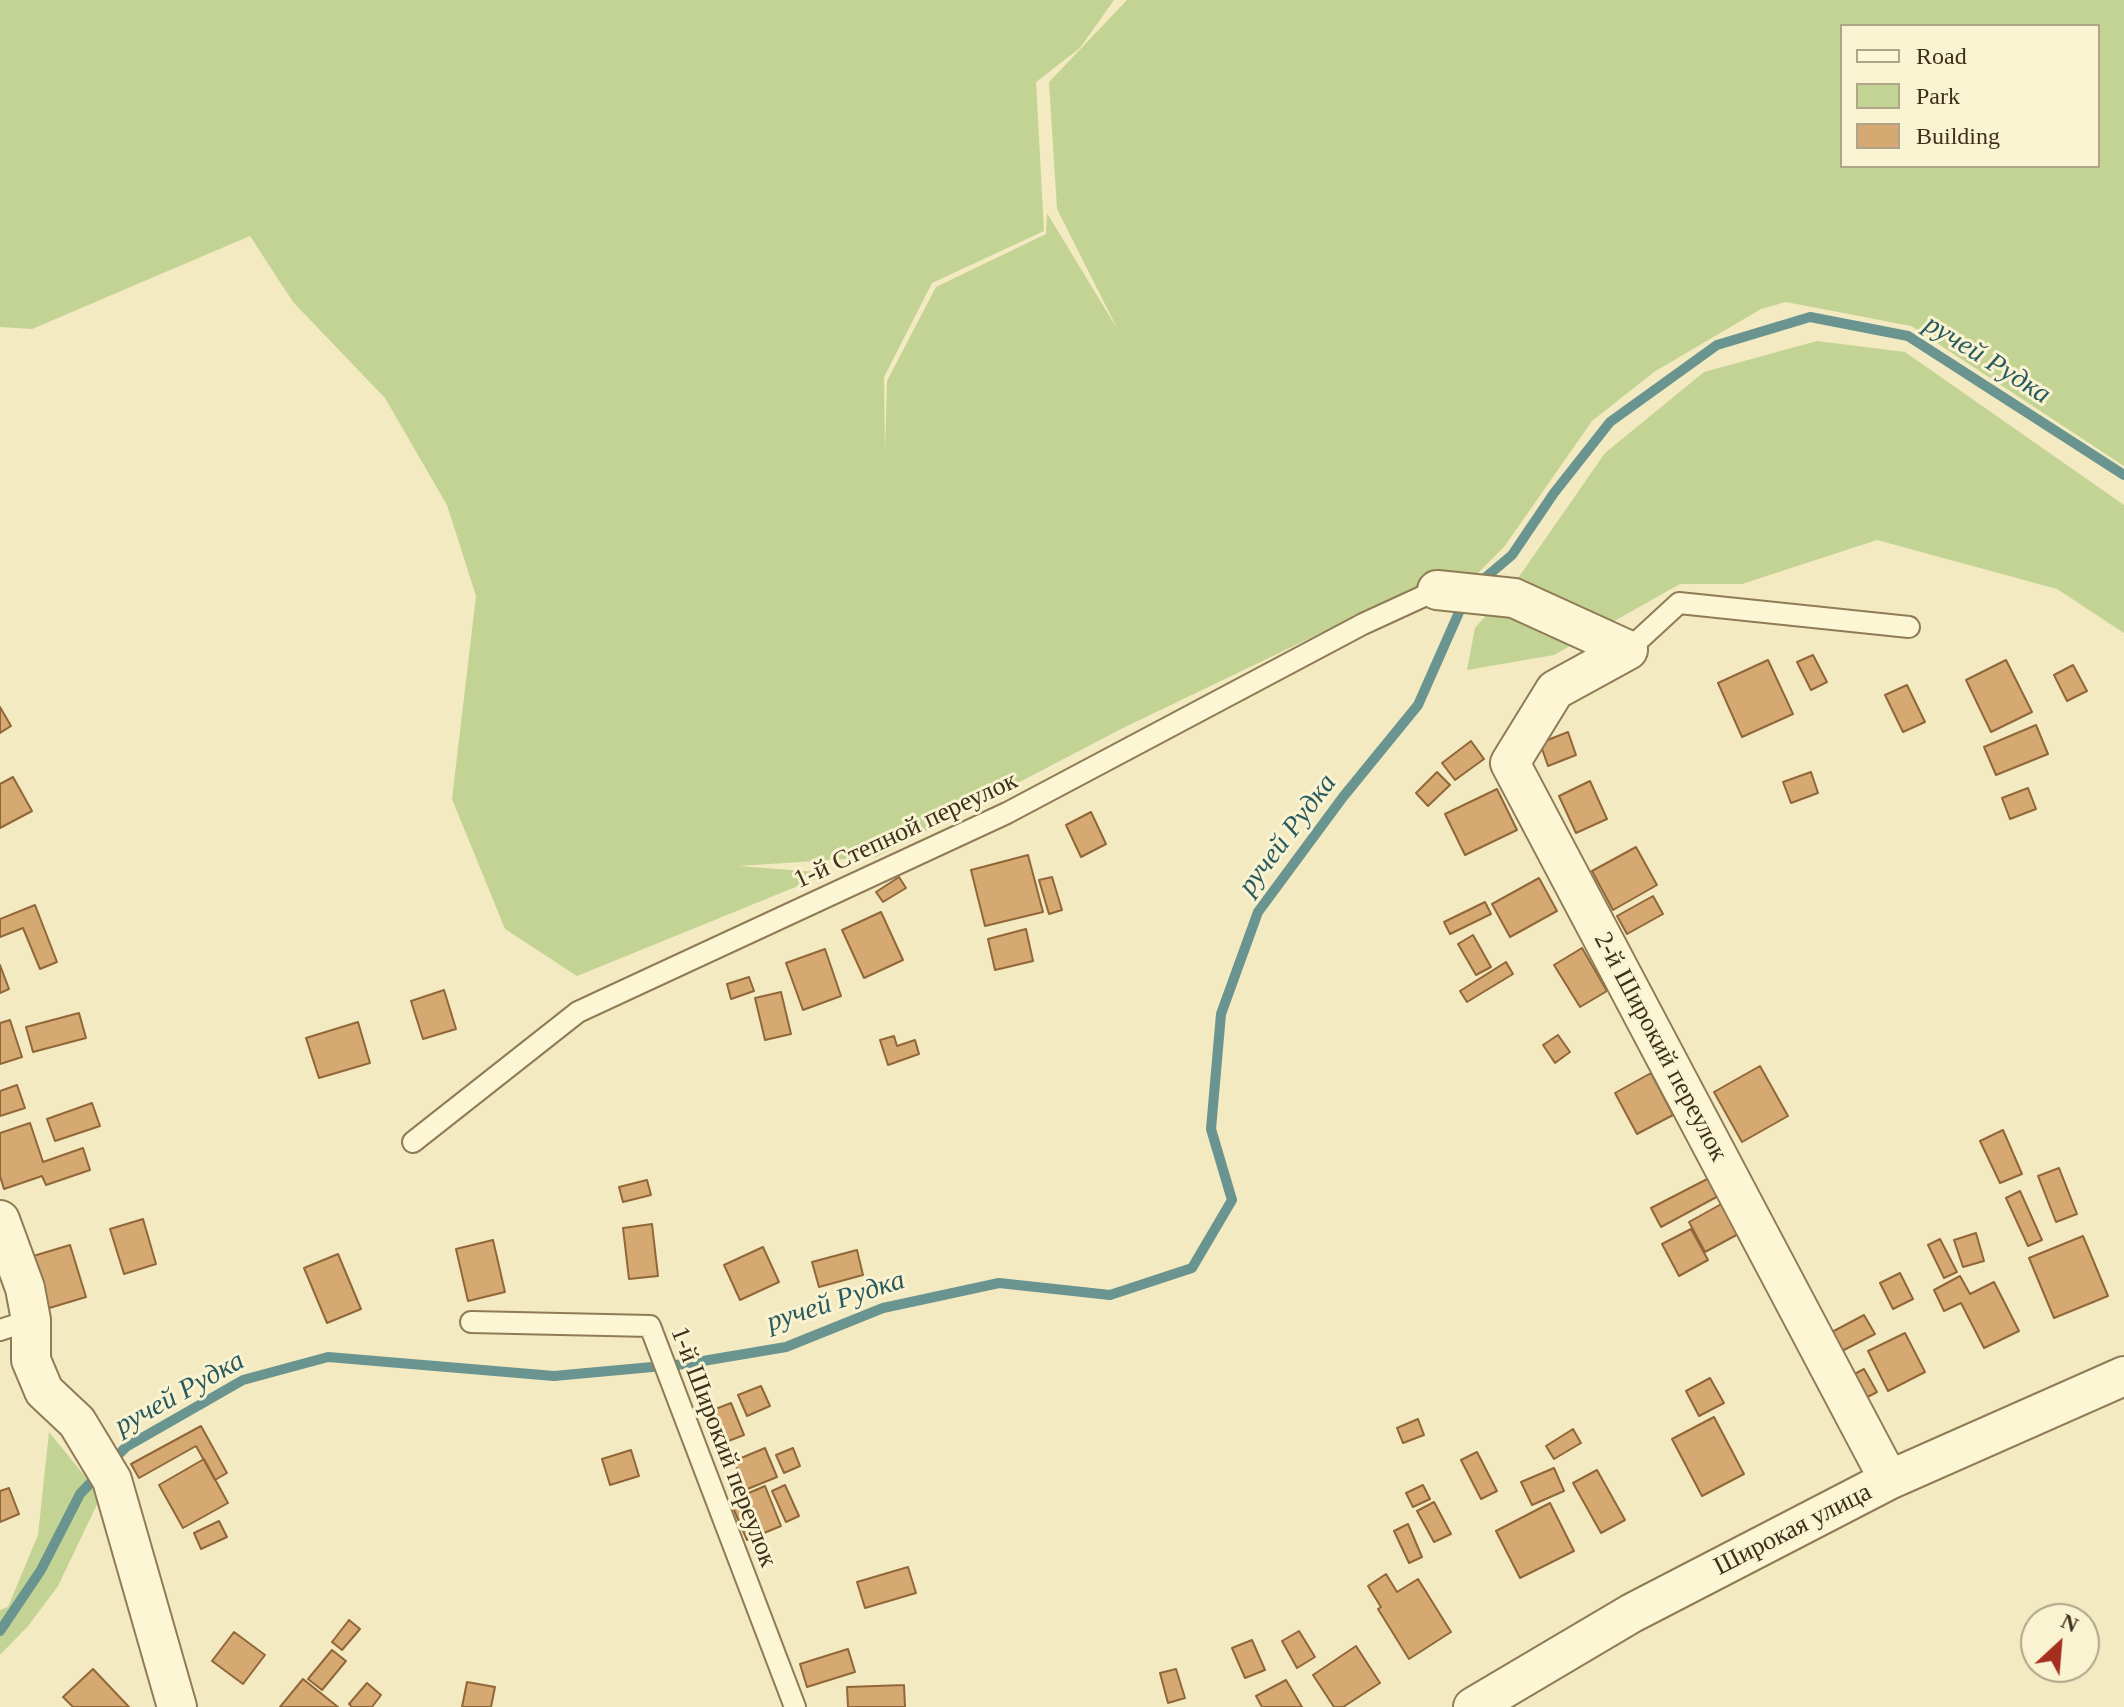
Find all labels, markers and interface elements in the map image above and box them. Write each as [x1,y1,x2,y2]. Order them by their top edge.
legend [1840,24,2100,168]
text: Road [1916,43,1967,69]
text: Park [1916,83,1960,109]
text: Building [1916,123,2000,149]
water label: ручей Рудка [1918,308,2056,412]
street label: 1-й Степной переулок [789,766,1023,896]
water label: ручей Рудка [1232,768,1344,902]
street label: 2-й Широкий переулок [1586,927,1734,1167]
water label: ручей Рудка [763,1264,909,1340]
street label: 1-й Широкий переулок [663,1322,783,1572]
water label: ручей Рудка [109,1345,251,1443]
street label: Широкая улица [1709,1477,1877,1583]
north arrow [2020,1603,2100,1683]
text: N [2057,1608,2082,1637]

